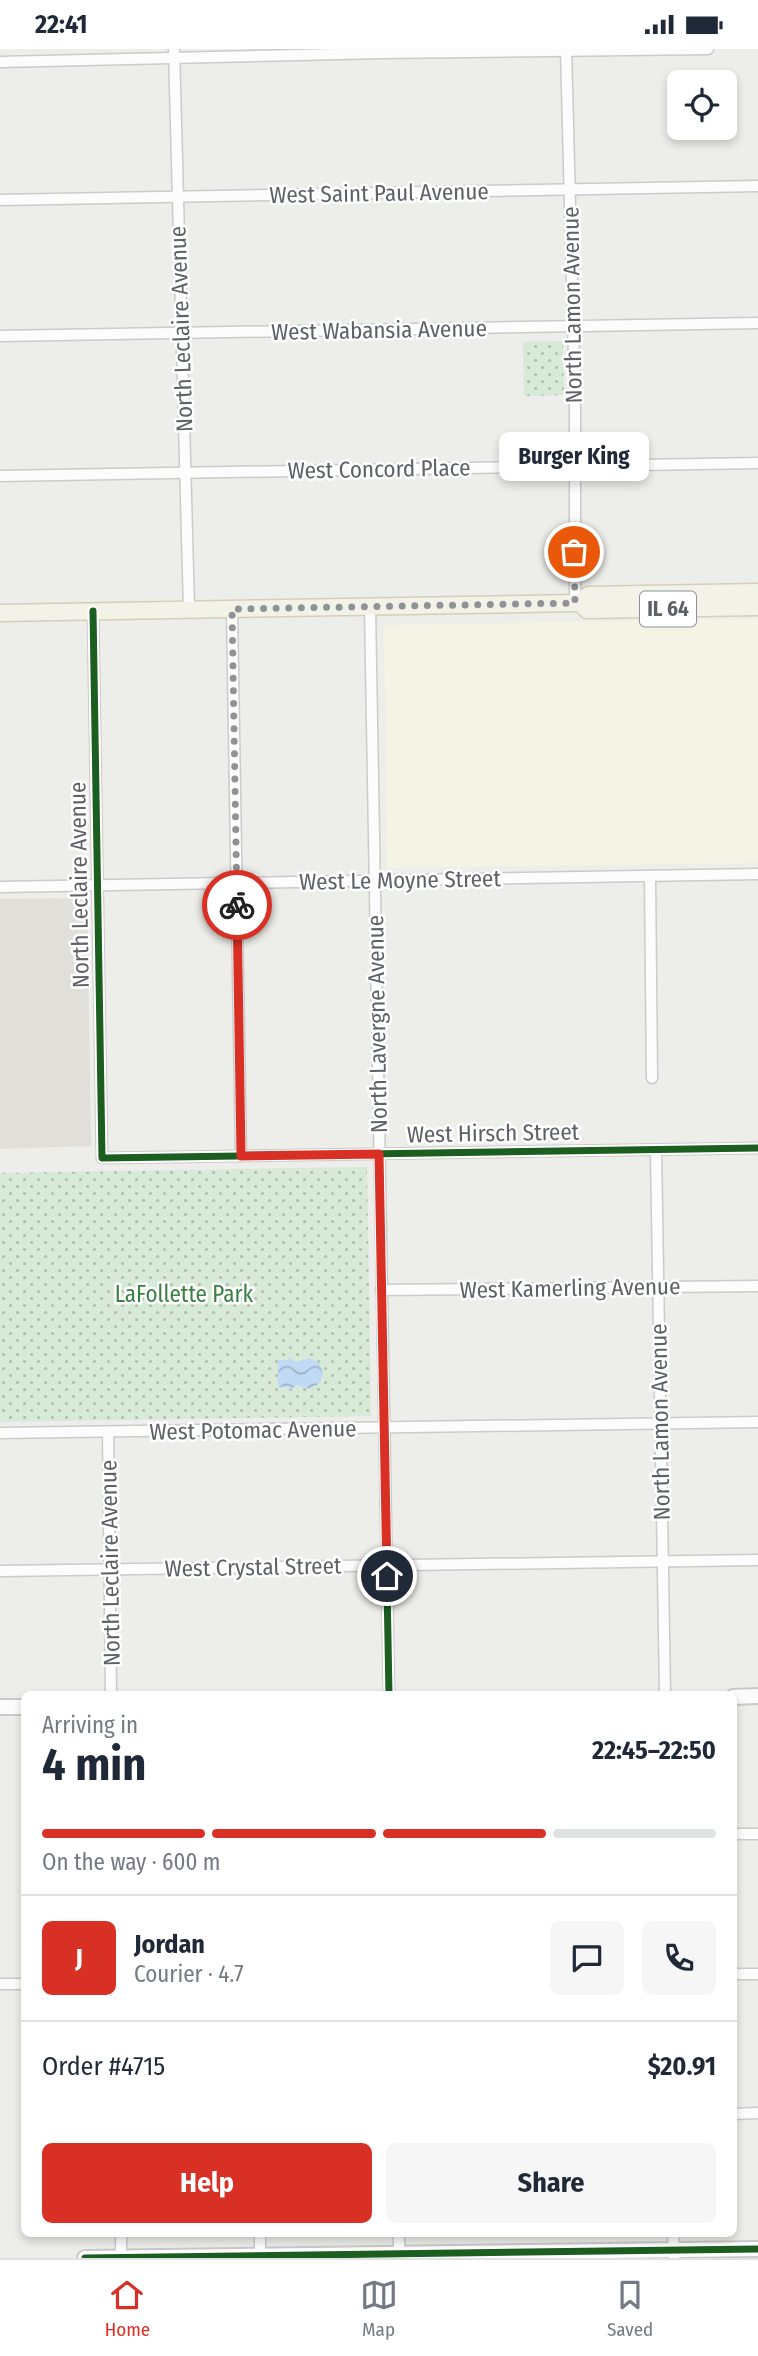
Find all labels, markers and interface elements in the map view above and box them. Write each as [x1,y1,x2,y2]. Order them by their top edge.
text: 22:41 [35,9,88,40]
map controls [667,70,737,140]
button: locate [667,70,737,140]
street label: West Saint Paul Avenue [269,177,489,209]
street label: North Lamon Avenue [556,206,588,404]
street label: North Leclaire Avenue [163,225,199,433]
street label: West Wabansia Avenue [271,314,487,346]
callout: Burger King [499,433,649,482]
text: Burger King [518,442,630,470]
street label: West Concord Place [287,453,471,485]
pin [544,522,604,582]
icon: bag [555,533,593,571]
road number: IL 64 [640,591,696,627]
street label: North Leclaire Avenue [63,782,95,988]
street label: West Le Moyne Street [299,864,502,896]
courier [202,870,272,940]
icon: bike [218,886,256,924]
street label: North Lavergne Avenue [361,915,393,1133]
street label: West Hirsch Street [407,1117,580,1149]
street label: West Kamerling Avenue [459,1272,681,1304]
park label: LaFollette Park [115,1280,253,1308]
street label: North Lamon Avenue [644,1323,676,1521]
street label: West Potomac Avenue [149,1414,357,1446]
street label: North Leclaire Avenue [94,1460,126,1666]
pin [357,1546,417,1606]
street label: West Crystal Street [164,1551,342,1583]
icon: home [368,1557,406,1595]
text: Arriving in [42,1711,138,1739]
text: 22:45–22:50 [592,1735,716,1766]
text: 4 min [42,1737,146,1792]
text: On the way · 600 m [42,1848,220,1876]
button: chat [550,1921,624,1995]
button: phone [642,1921,716,1995]
text: Jordan [134,1929,205,1960]
text: J [75,1943,83,1974]
text: Courier · 4.7 [134,1960,244,1988]
text: Order #4715 [42,2051,165,2082]
text: $20.91 [648,2051,716,2082]
button: Help [42,2143,372,2223]
button: Share [386,2143,716,2223]
tab: Home [105,2276,150,2341]
tab: Map [360,2276,398,2341]
tab: Saved [607,2276,653,2341]

